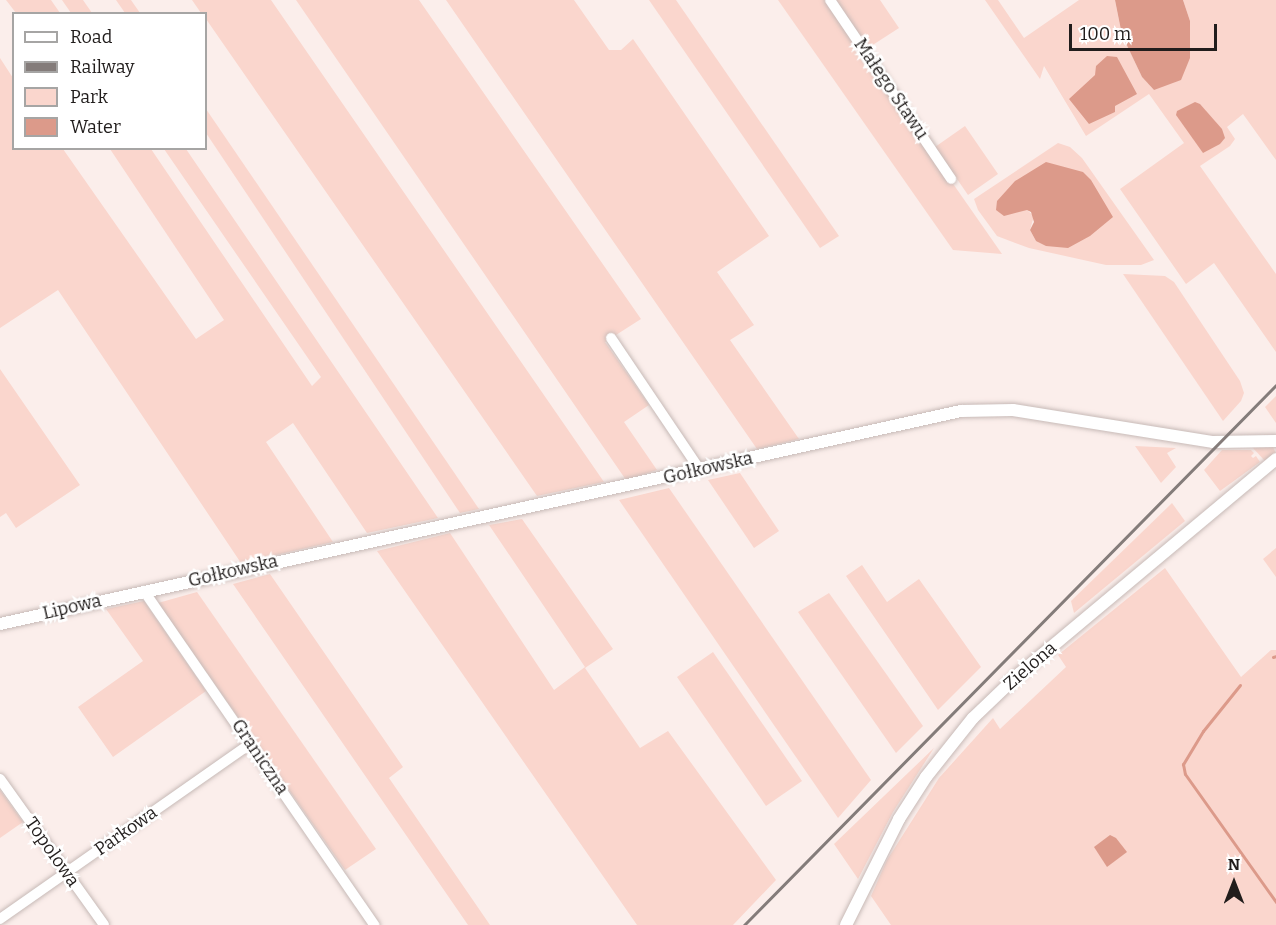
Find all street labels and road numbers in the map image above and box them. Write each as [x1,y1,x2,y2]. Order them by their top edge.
street label: Małego Stawu [849,34,933,144]
street label: Gołkowska [661,447,755,489]
street label: Gołkowska [186,550,280,592]
street label: Lipowa [41,590,103,624]
street label: Zielona [999,637,1061,695]
street label: Graniczna [227,715,293,799]
street label: Parkowa [91,802,161,860]
street label: Topolowa [20,813,84,891]

